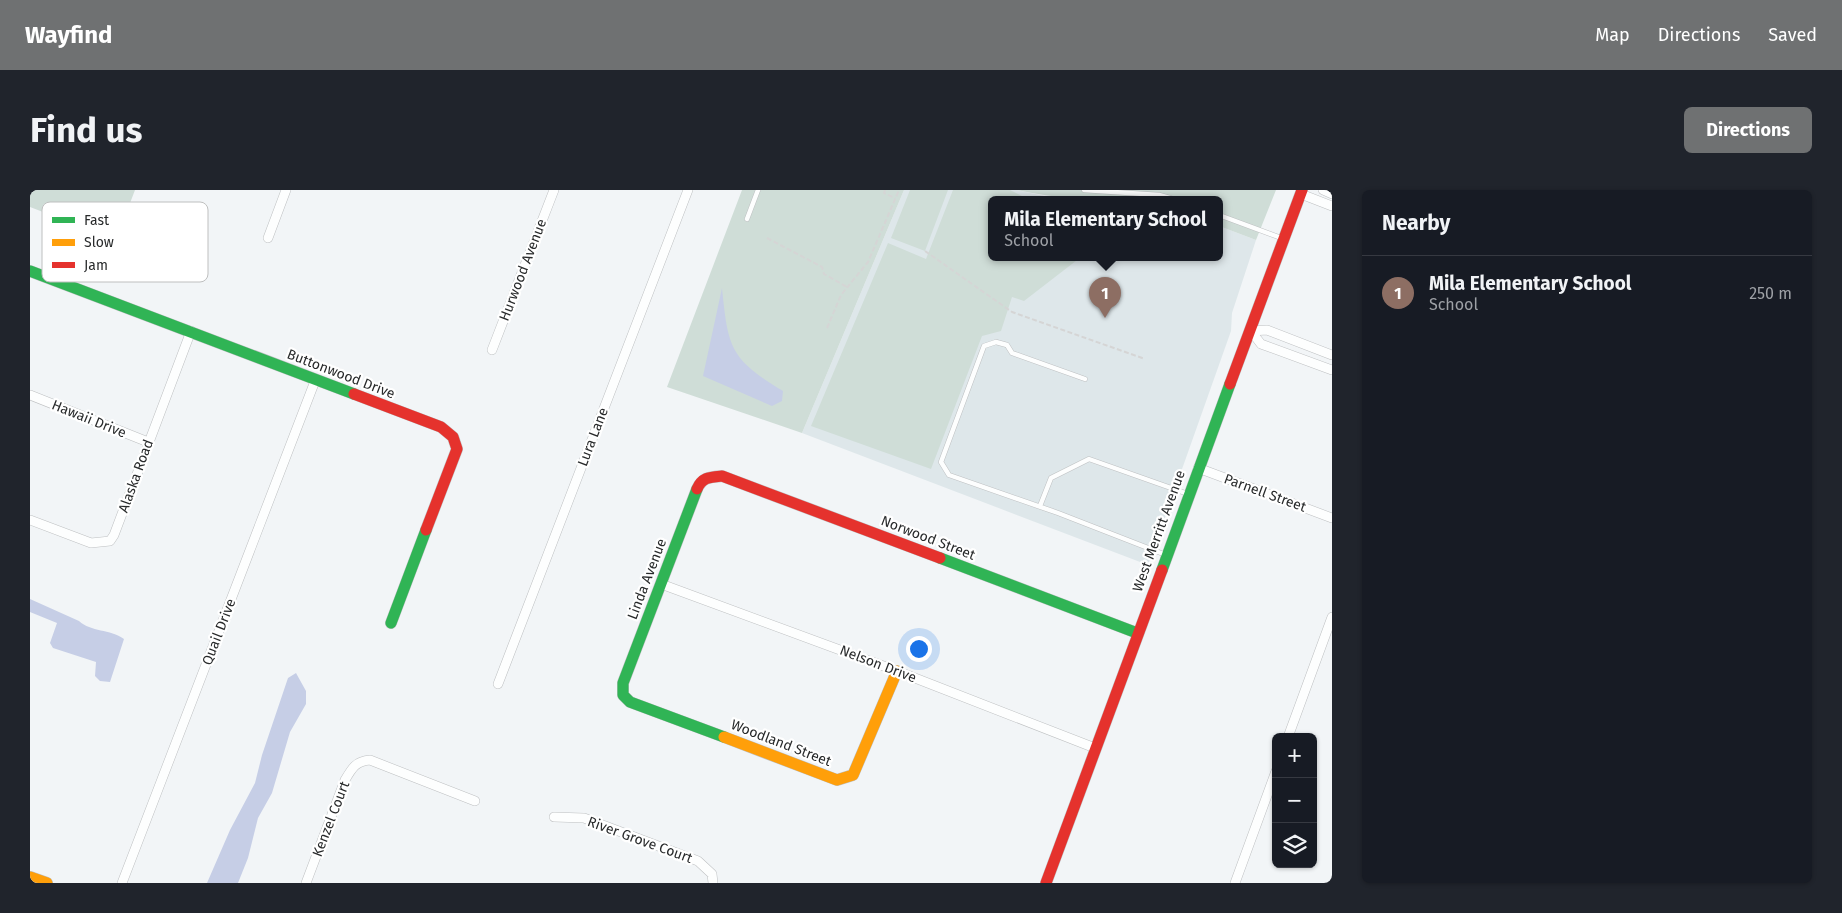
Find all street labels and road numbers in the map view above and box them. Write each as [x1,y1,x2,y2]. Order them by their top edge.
street label: Hurwood Avenue [496,217,550,323]
street label: Buttonwood Drive [285,346,397,402]
street label: Hawaii Drive [49,396,129,442]
street label: Lura Lane [574,405,612,469]
street label: Alaska Road [115,437,157,515]
street label: West Merritt Avenue [1129,468,1189,594]
street label: Parnell Street [1222,470,1309,516]
street label: Norwood Street [878,512,978,564]
street label: Linda Avenue [624,536,670,622]
street label: Quail Drive [199,596,239,668]
street label: Nelson Drive [837,642,919,686]
street label: Woodland Street [728,716,834,770]
street label: Kenzel Court [309,778,354,859]
street label: River Grove Court [585,813,696,867]

